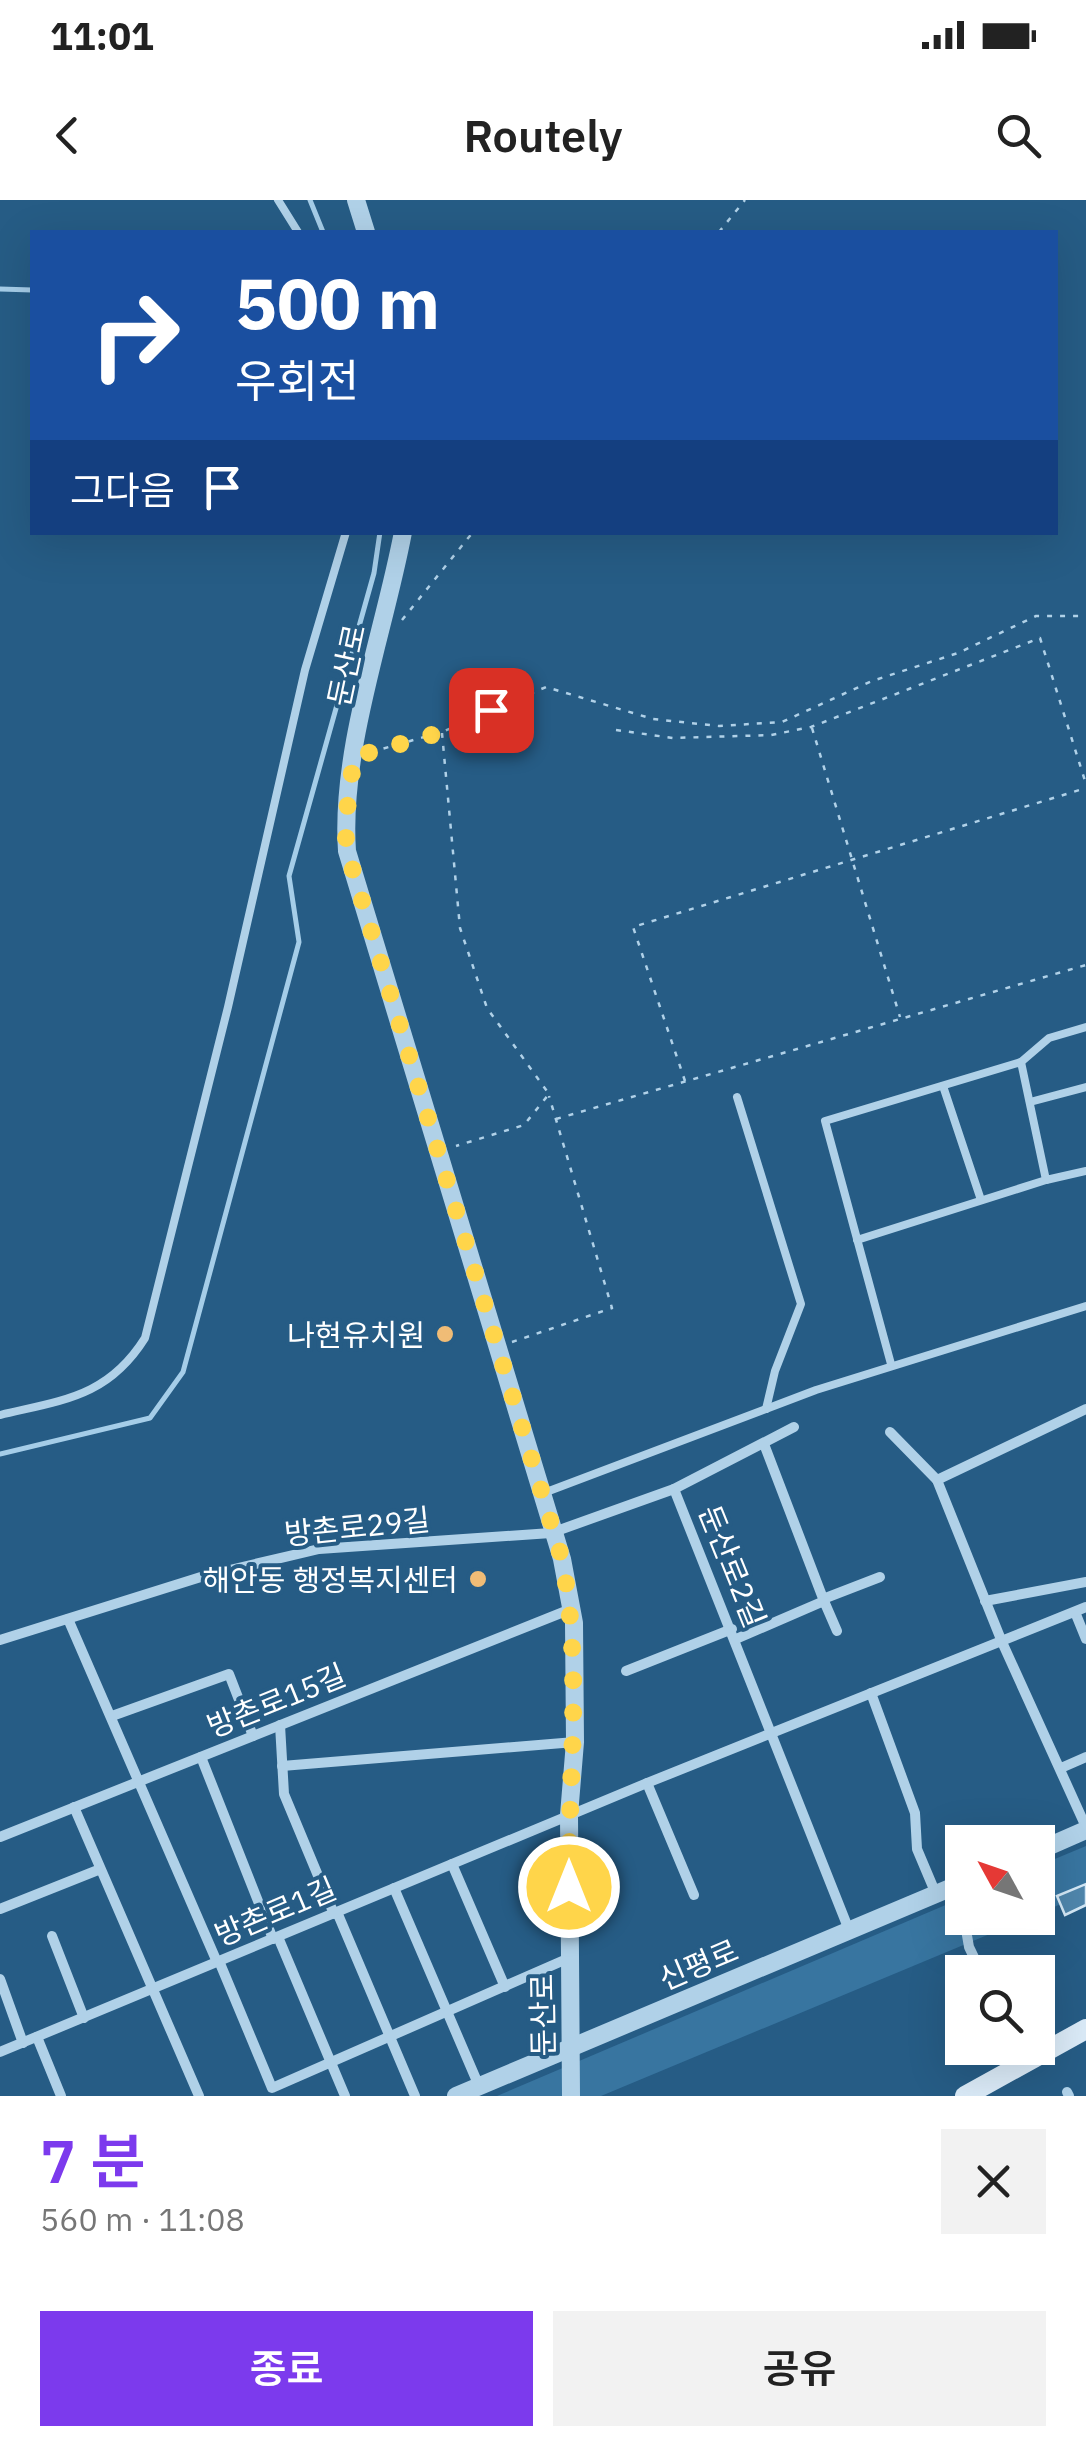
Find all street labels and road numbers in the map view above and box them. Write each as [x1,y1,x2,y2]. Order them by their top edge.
street label: 둔산로 [318,620,374,710]
street label: 방촌로29길 [282,1499,432,1553]
street label: 둔산로2길 [691,1499,775,1633]
street label: 방촌로15길 [201,1654,351,1746]
street label: 방촌로1길 [208,1868,342,1954]
street label: 신평로 [652,1930,744,1998]
street label: 둔산로 [522,1973,562,2057]

